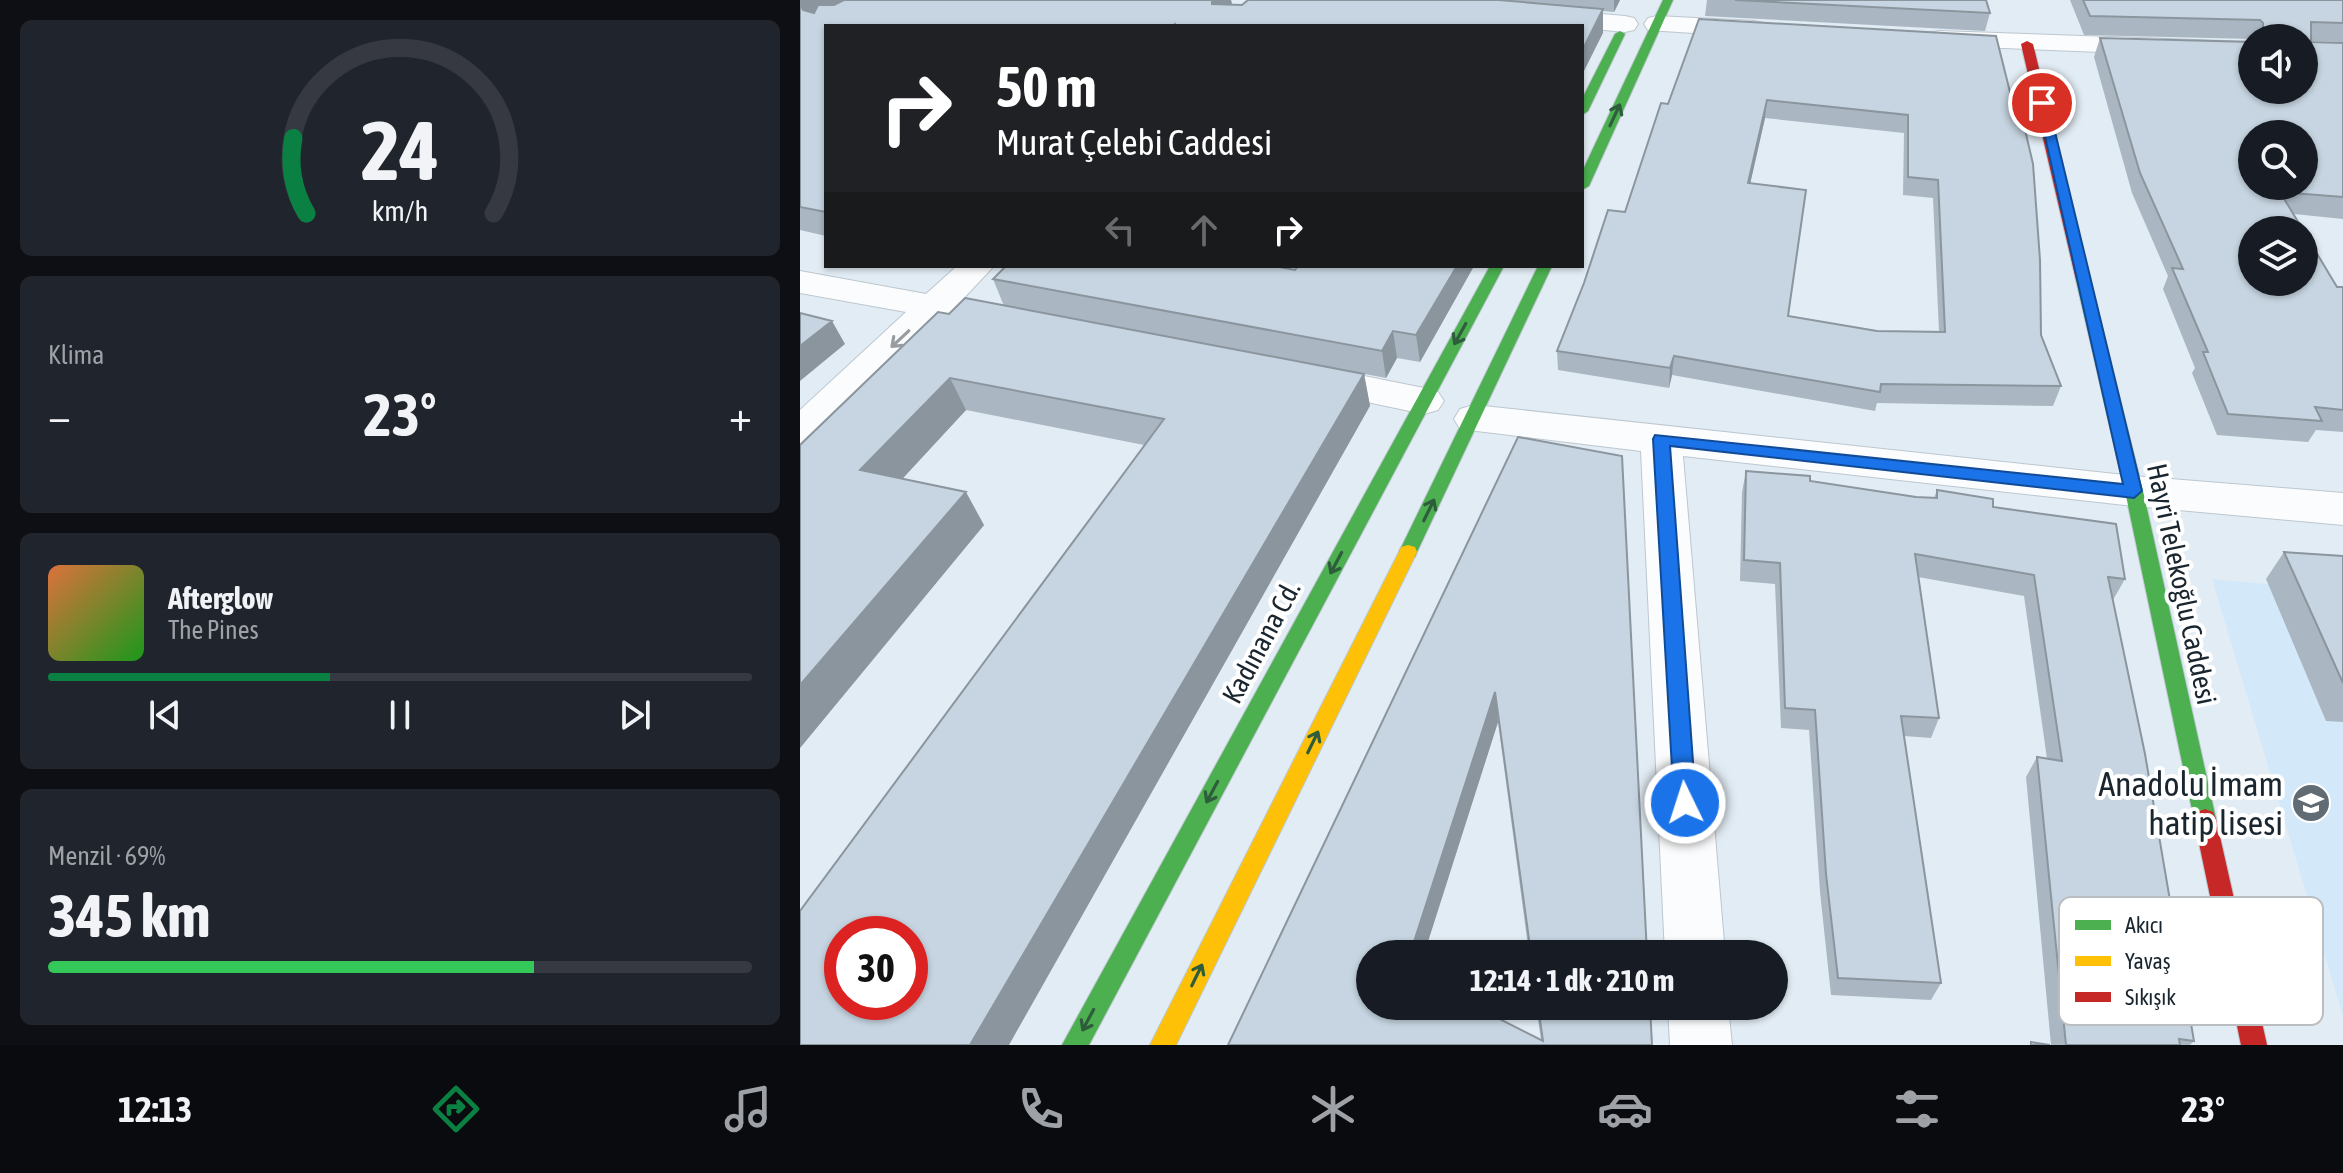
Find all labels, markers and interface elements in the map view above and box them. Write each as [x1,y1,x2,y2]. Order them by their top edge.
map controls [2238,24,2318,296]
button: sound [2238,24,2318,104]
text: 50 m [996,55,1097,119]
icon: right [864,56,968,160]
pin [2008,69,2076,137]
icon: arrive [2020,81,2064,125]
text: 24 [361,102,439,198]
one-way arrow [1608,104,1623,128]
button: search [2238,120,2318,200]
text: Murat Çelebi Caddesi [996,121,1272,163]
text: km/h [372,194,428,227]
icon: left [1098,208,1142,252]
icon: ahead [1182,208,1226,252]
icon: right [1266,208,1310,252]
button: layers [2238,216,2318,296]
one-way arrow [1452,322,1467,346]
one-way arrow [890,329,910,348]
text: Klima [48,340,104,370]
text: 23° [364,380,436,449]
text: − [48,390,71,440]
text: + [729,390,752,440]
street label: Hayri Telekoğlu Caddesi [2141,461,2223,707]
one-way arrow [1422,498,1437,522]
one-way arrow [1328,551,1344,574]
street label: Kadınana Cd. [1215,575,1307,709]
text: Afterglow [168,581,273,615]
text: The Pines [168,615,259,645]
icon: previous [143,693,187,737]
icon: pause [378,693,422,737]
icon: next [613,693,657,737]
one-way arrow [1306,731,1321,755]
position arrow [1643,761,1727,845]
place label: Anadolu İmam hatip lisesi [2098,764,2283,842]
one-way arrow [1204,779,1219,803]
school or university icon: Anadolu İmam hatip lisesi [2290,782,2332,824]
text: Menzil · 69% [48,841,165,871]
text: 345 km [48,881,210,950]
legend [2059,897,2323,1025]
text: Akıcı [2125,912,2163,938]
speed limit sign: 30 [824,916,928,1020]
text: Yavaş [2125,948,2171,974]
text: 12:14 · 1 dk · 210 m [1470,963,1674,997]
one-way arrow [1190,964,1206,988]
text: Sıkışık [2125,984,2176,1010]
one-way arrow [1080,1008,1096,1031]
icon: directions [428,1081,484,1137]
icon: music [720,1081,776,1137]
icon: phone [1013,1081,1069,1137]
icon: climate [1305,1081,1361,1137]
icon: car [1597,1081,1653,1137]
icon: filters [1889,1081,1945,1137]
text: 12:13 [118,1088,192,1130]
text: 23° [2181,1088,2225,1130]

